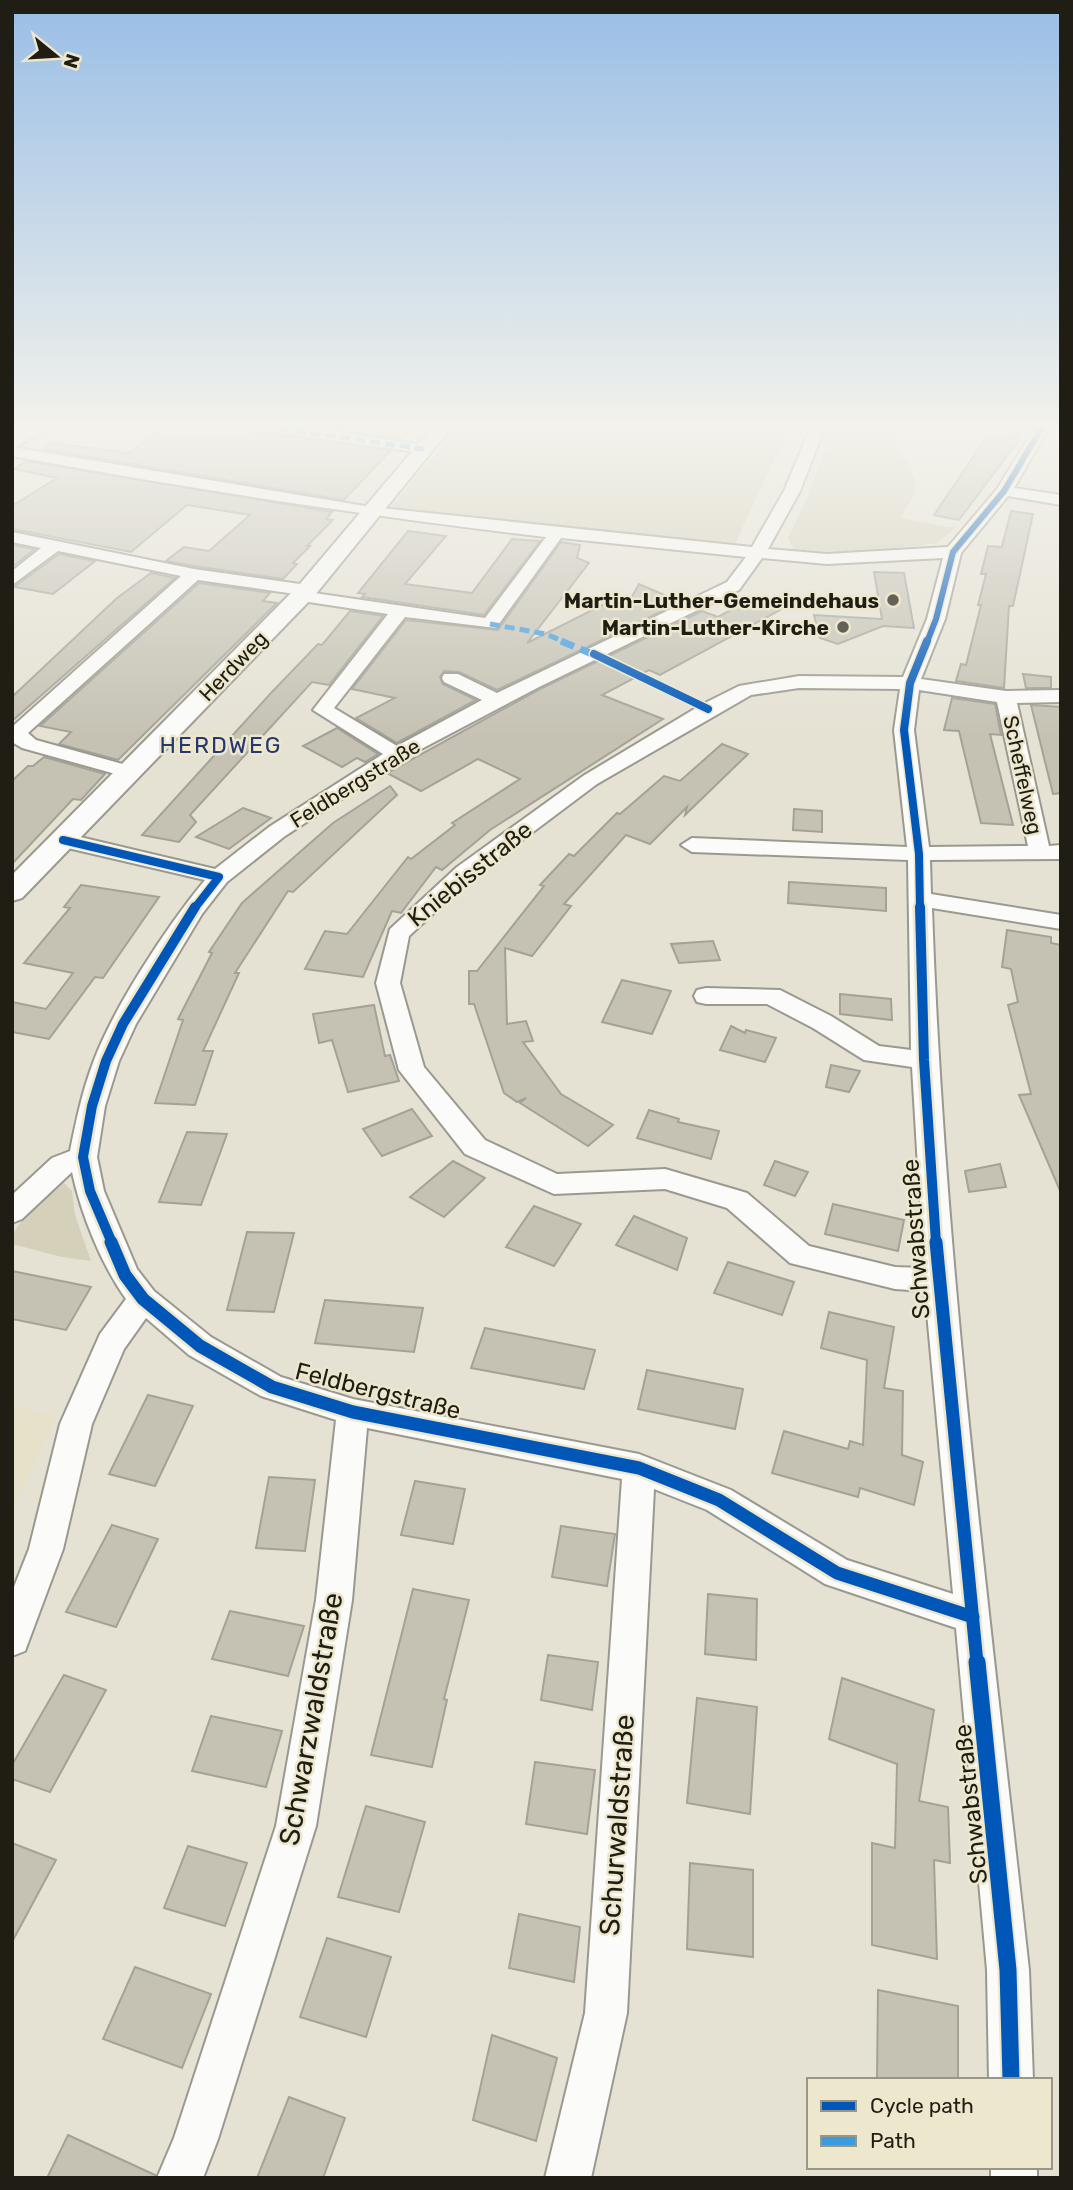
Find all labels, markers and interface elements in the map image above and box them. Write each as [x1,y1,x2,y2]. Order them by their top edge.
north arrow [21,21,91,91]
text: N [59,51,85,71]
place label: Martin-Luther-Gemeindehaus [564,588,879,613]
marker: Martin-Luther-Gemeindehaus [885,592,901,608]
place label: Martin-Luther-Kirche [602,615,829,640]
marker: Martin-Luther-Kirche [835,619,851,635]
street label: Herdweg [193,626,273,706]
street label: Scheffelweg [998,713,1048,837]
district label: HERDWEG [160,731,282,759]
street label: Feldbergstraße [285,733,425,833]
street label: Kniebisstraße [402,815,538,933]
street label: Schwabstraße [896,1158,936,1320]
street label: Feldbergstraße [292,1357,464,1425]
street label: Schwarzwaldstraße [272,1590,350,1848]
street label: Schurwaldstraße [593,1713,641,1937]
street label: Schwabstraße [949,1723,993,1885]
legend [807,2078,1052,2169]
text: Cycle path [870,2093,974,2118]
text: Path [870,2128,916,2153]

